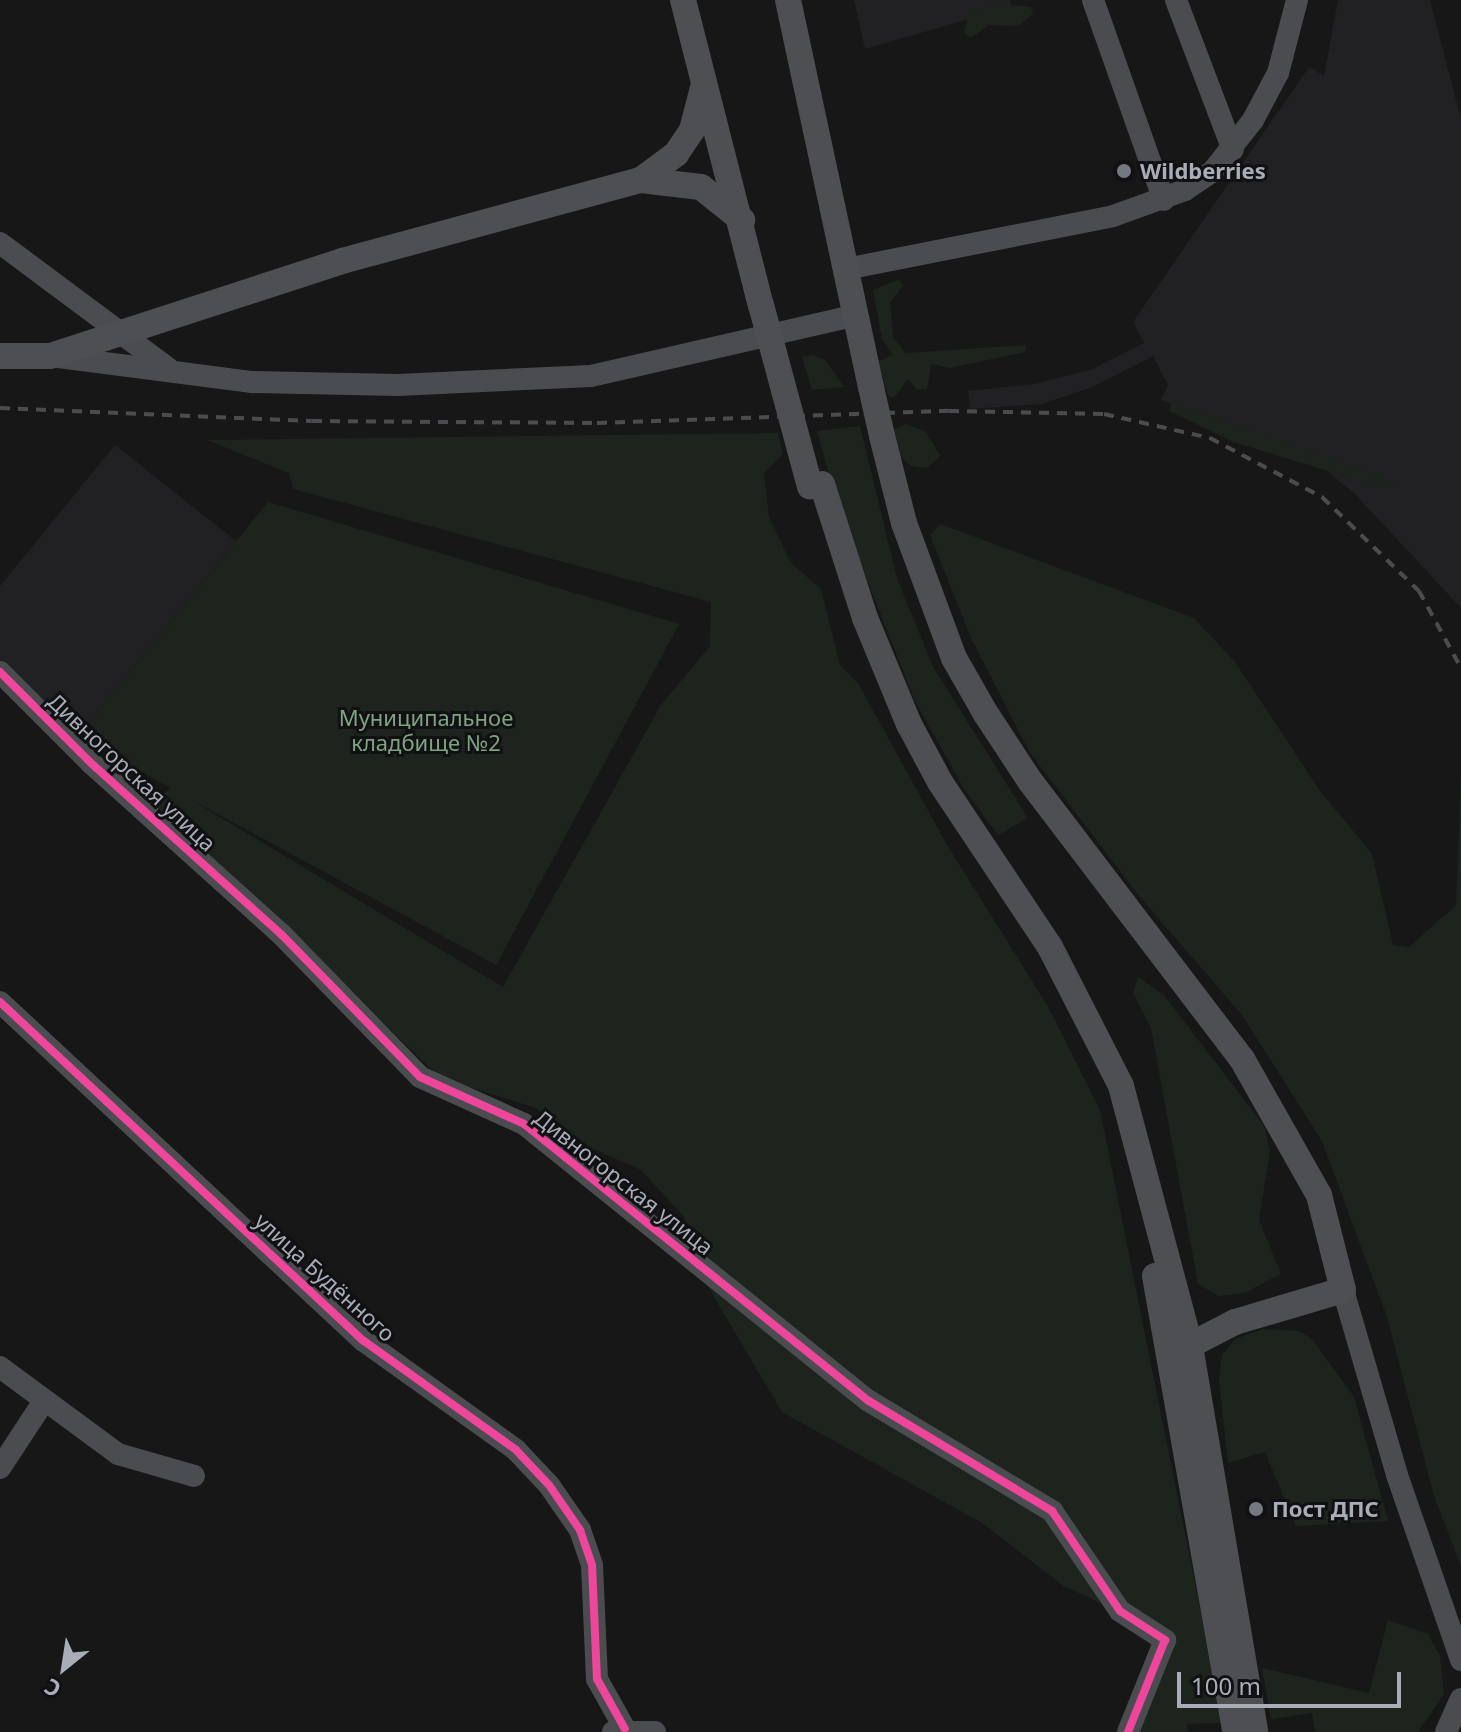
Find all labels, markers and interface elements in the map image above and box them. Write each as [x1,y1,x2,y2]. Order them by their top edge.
place label: Wildberries [1140,158,1266,184]
marker: Wildberries [1115,162,1133,180]
street label: Дивногорская улица [43,687,221,857]
park label: Муниципальное кладбище №2 [339,704,513,756]
street label: Дивногорская улица [529,1104,719,1260]
street label: улица Будённого [249,1207,401,1347]
place label: Пост ДПС [1272,1496,1379,1522]
marker: Пост ДПС [1247,1500,1265,1518]
north arrow [24,1628,104,1708]
scale bar [1181,1656,1405,1706]
text: 100 m [1191,1669,1261,1702]
text: С [38,1672,66,1705]

